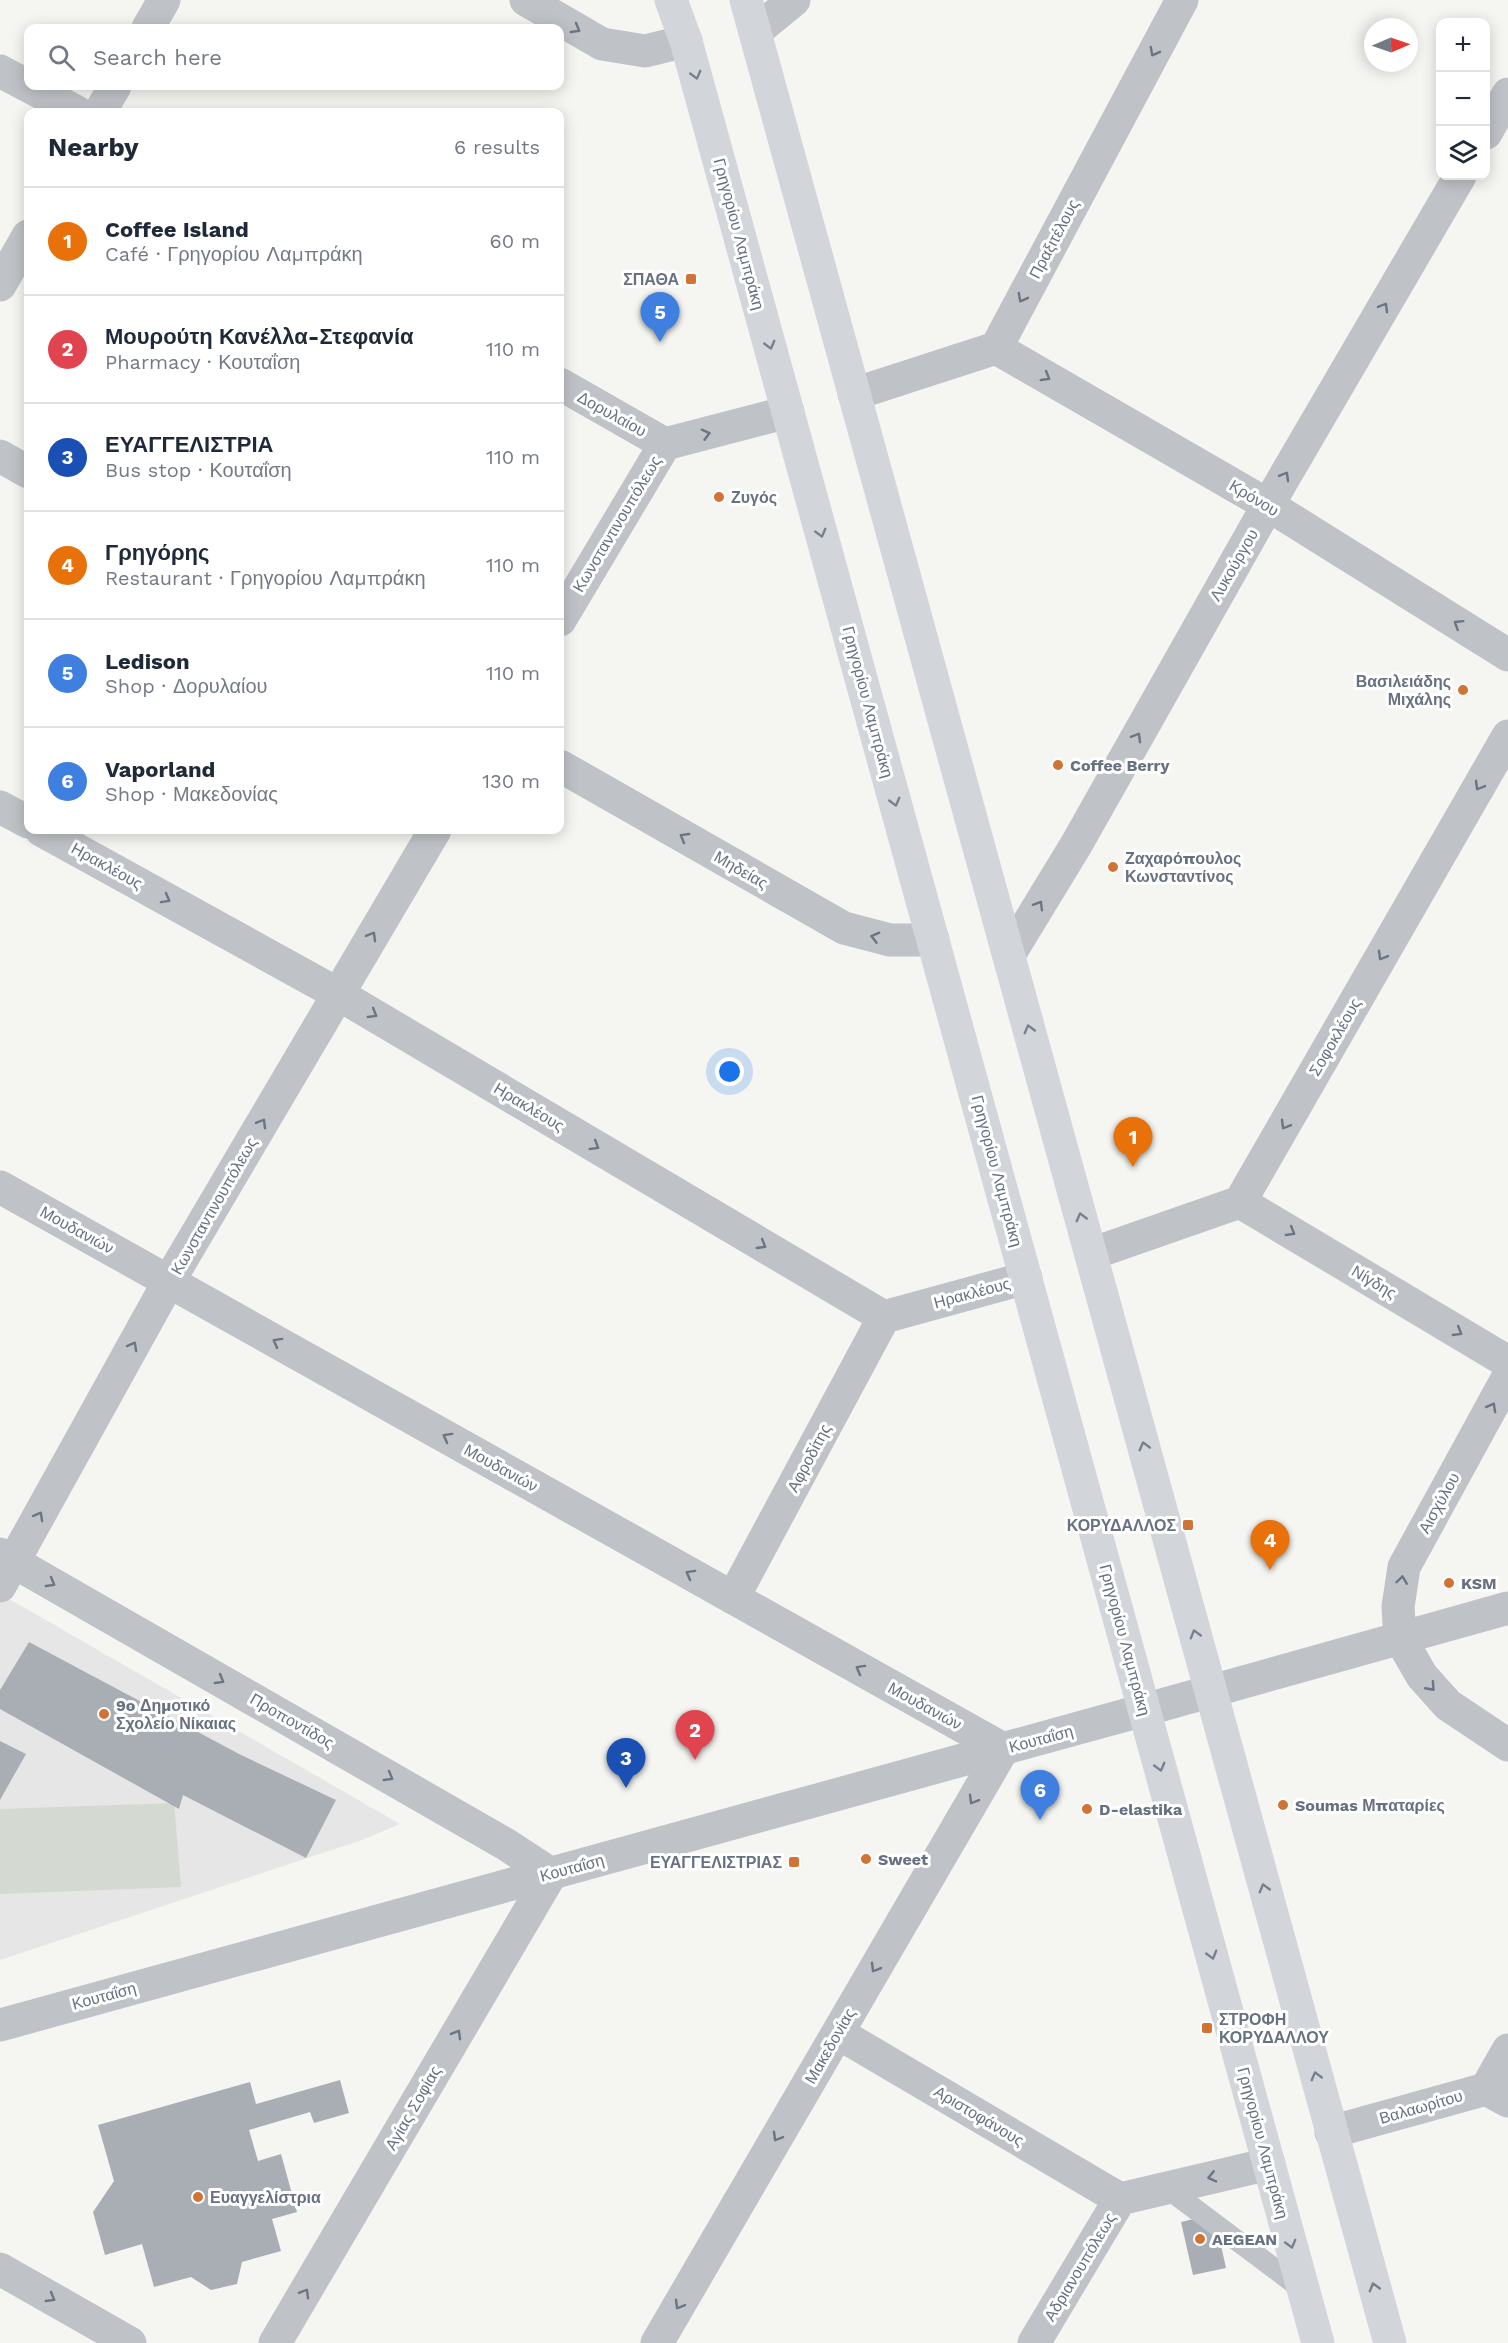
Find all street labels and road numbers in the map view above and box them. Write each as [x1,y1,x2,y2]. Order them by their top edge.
street label: Γρηγορίου Λαμπράκη [710,156,768,312]
street label: Πραξιτέλους [1025,196,1083,282]
street label: Δορυλαίου [574,387,650,441]
street label: Κωνσταντινουπόλεως [569,452,665,596]
street label: Κρόνου [1226,476,1282,520]
street label: Λυκούργου [1206,526,1262,604]
street label: Γρηγορίου Λαμπράκη [839,624,897,780]
street label: Ηρακλέους [68,839,146,893]
street label: Μηδείας [711,847,771,893]
street label: Σοφοκλέους [1305,995,1365,1079]
street label: Ηρακλέους [491,1079,568,1135]
street label: Γρηγορίου Λαμπράκη [968,1093,1026,1249]
street label: Κωνσταντινουπόλεως [167,1134,261,1278]
street label: Μουδανιών [37,1202,117,1258]
street label: Νίγδης [1348,1261,1400,1303]
street label: Ηρακλέους [932,1274,1013,1312]
street label: Αφροδίτης [783,1420,835,1495]
street label: Μουδανιών [461,1440,541,1496]
street label: Αισχύλου [1415,1469,1463,1537]
street label: Γρηγορίου Λαμπράκη [1096,1562,1154,1718]
street label: Μουδανιών [885,1678,965,1734]
street label: Προποντίδος [247,1689,338,1753]
street label: Κουταΐση [1007,1721,1075,1757]
street label: Κουταΐση [538,1850,606,1886]
street label: Κουταΐση [70,1978,138,2014]
street label: Μακεδονίας [801,2005,859,2087]
street label: Αγίας Σοφίας [381,2062,445,2153]
street label: Γρηγορίου Λαμπράκη [1234,2065,1292,2221]
street label: Αριστοφάνους [931,2082,1028,2150]
street label: Βαλαωρίτου [1377,2086,1465,2128]
street label: Αδριανουπόλεως [1040,2209,1120,2325]

